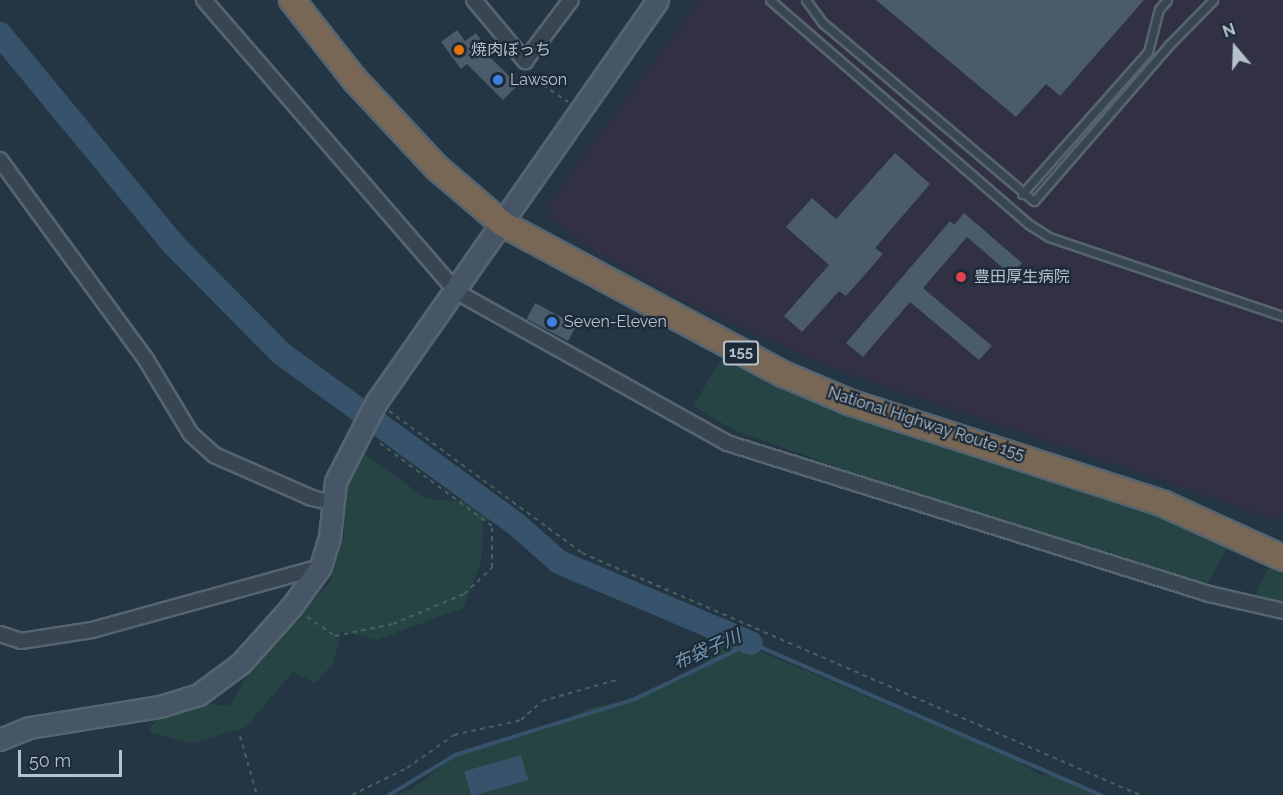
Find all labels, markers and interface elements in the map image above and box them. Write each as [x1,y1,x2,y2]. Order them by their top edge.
north arrow [1205,18,1265,78]
text: N [1220,20,1238,41]
place label: 焼肉ぼっち [471,40,551,60]
marker: 焼肉ぼっち [452,43,466,57]
place label: Lawson [510,70,567,90]
marker: Lawson [491,73,505,87]
place label: 豊田厚生病院 [974,267,1070,287]
marker: 豊田厚生病院 [952,268,970,286]
place label: Seven-Eleven [564,312,667,332]
marker: Seven-Eleven [545,315,559,329]
road number: 155 [722,341,760,365]
street label: National Highway Route 155 [825,383,1027,465]
water label: 布袋子川 [670,625,744,675]
scale bar [21,738,124,776]
text: 50 m [29,750,71,771]

